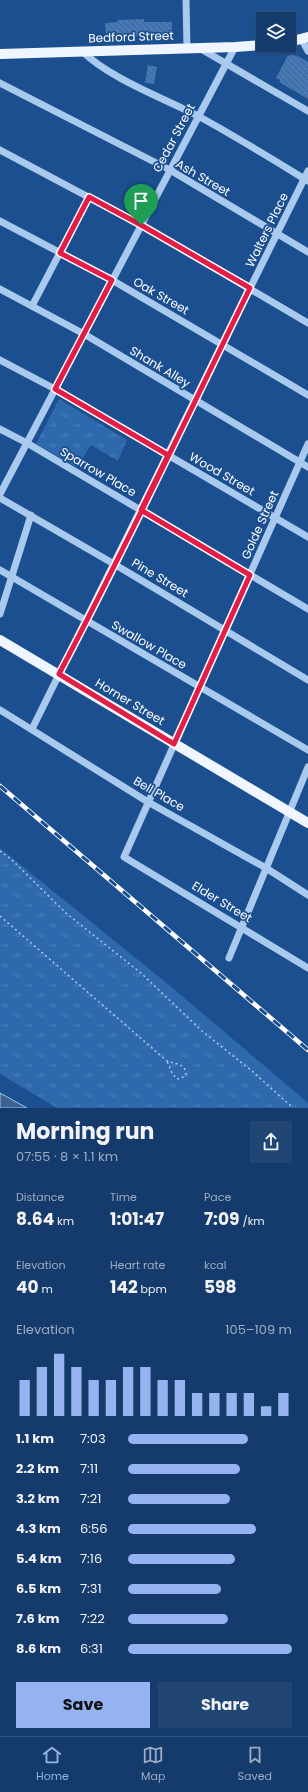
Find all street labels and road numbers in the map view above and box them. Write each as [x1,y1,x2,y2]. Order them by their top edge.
street label: Bedford Street [88,27,174,46]
street label: Cedar Street [148,100,199,175]
street label: Ash Street [173,155,234,200]
street label: Walters Place [241,190,292,270]
street label: Oak Street [130,273,192,318]
street label: Shank Alley [127,342,194,392]
street label: Sparrow Place [57,443,140,500]
street label: Wood Street [186,448,258,499]
street label: Golde Street [237,488,282,562]
street label: Pine Street [129,554,192,601]
street label: Swallow Place [108,616,190,673]
street label: Horner Street [92,674,168,729]
street label: Bell Place [130,772,188,815]
street label: Elder Street [189,877,256,926]

